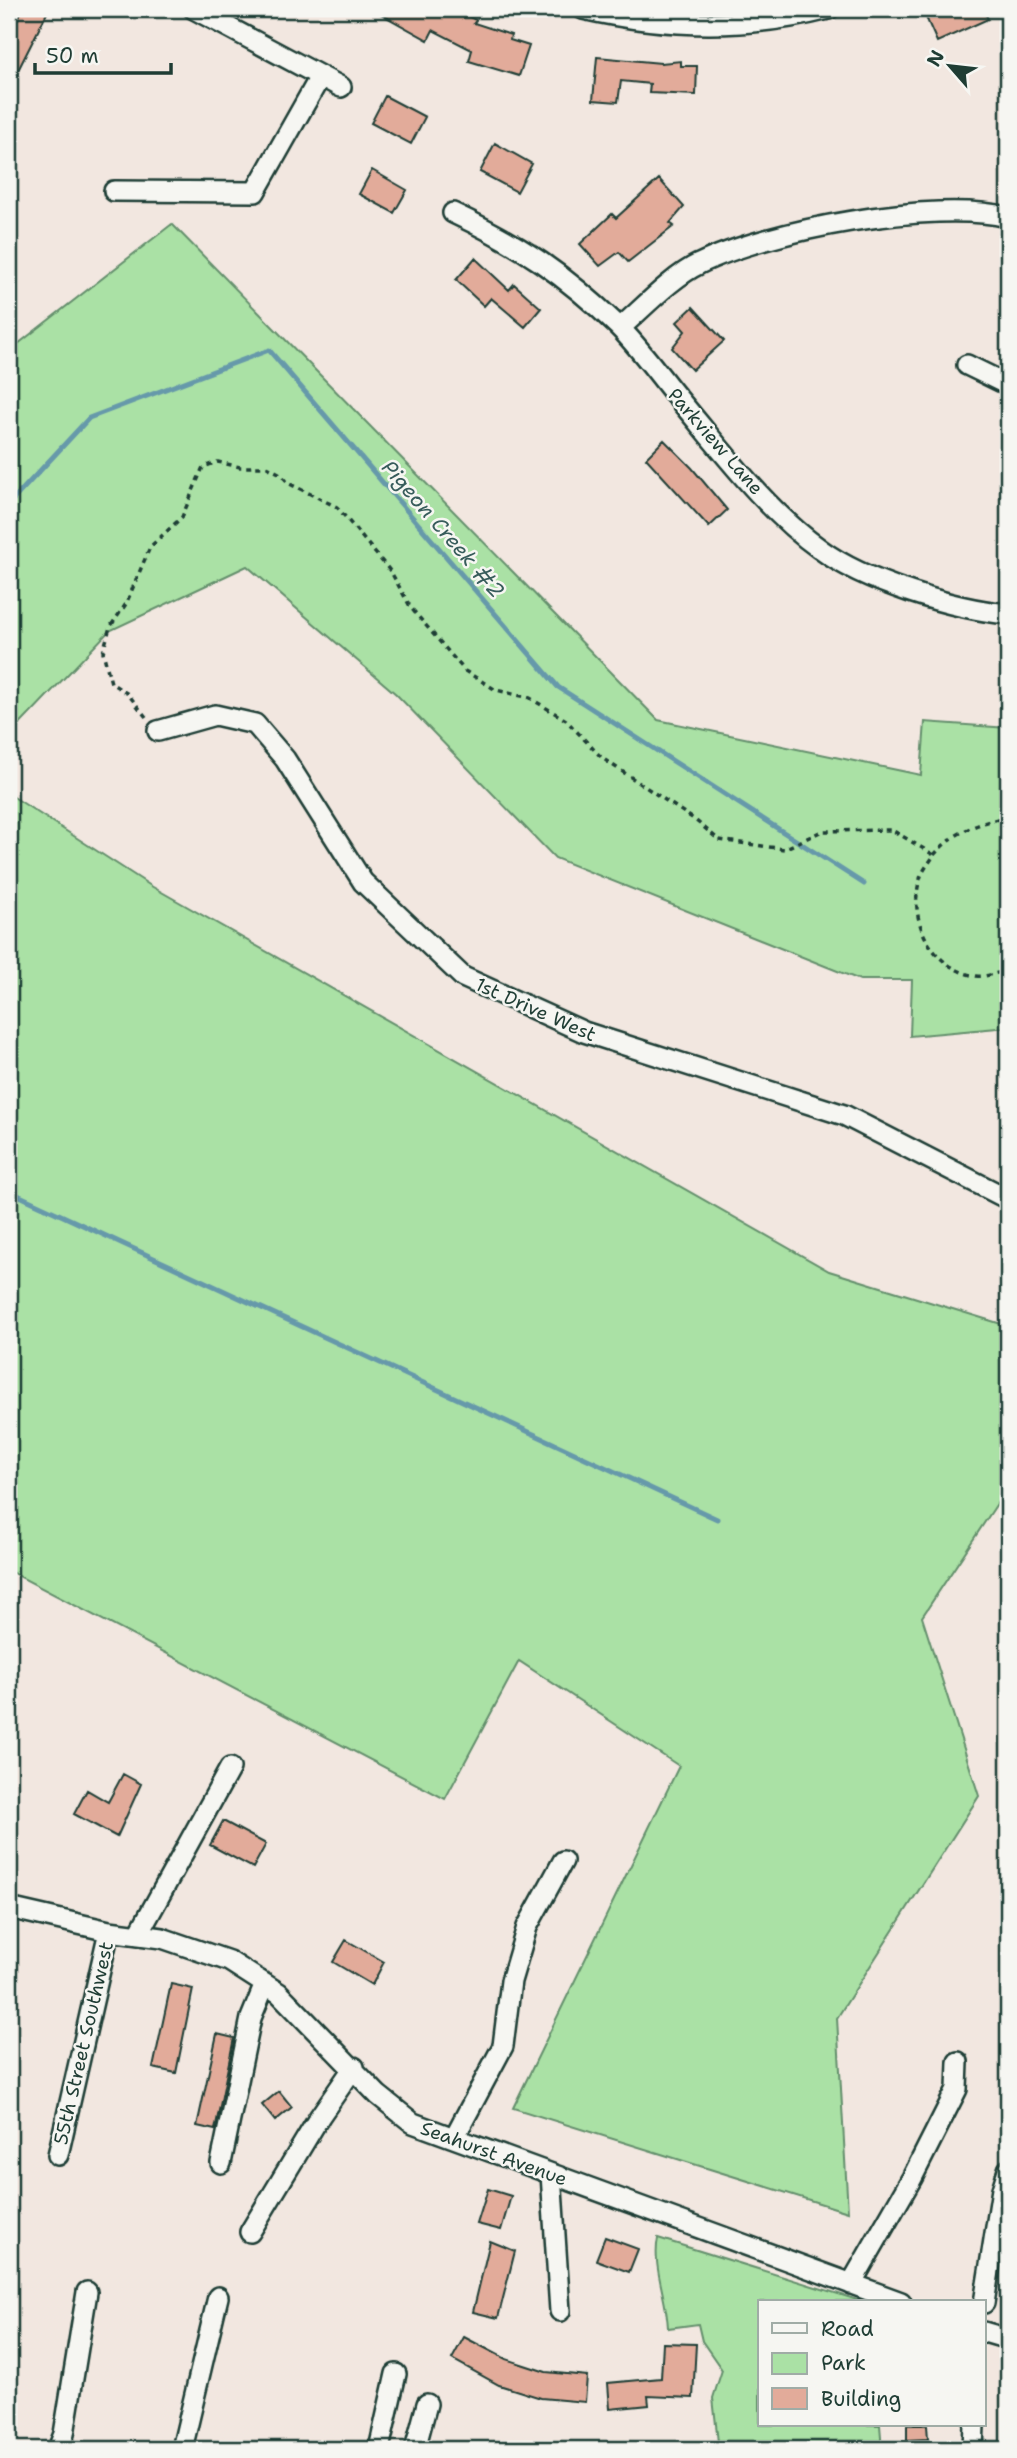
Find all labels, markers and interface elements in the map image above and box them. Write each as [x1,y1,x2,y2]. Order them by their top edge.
scale bar [35,32,172,76]
north arrow [916,32,986,102]
text: 50 m [46,42,99,70]
text: N [921,46,950,71]
street label: Parkview Lane [662,383,769,500]
water label: Pigeon Creek #2 [375,454,511,604]
street label: 1st Drive West [472,972,600,1047]
street label: 55th Street Southwest [48,1939,119,2147]
street label: Seahurst Avenue [417,2115,570,2192]
legend [758,2300,986,2426]
text: Road [821,2315,874,2343]
text: Park [821,2349,866,2377]
text: Building [821,2385,901,2413]

